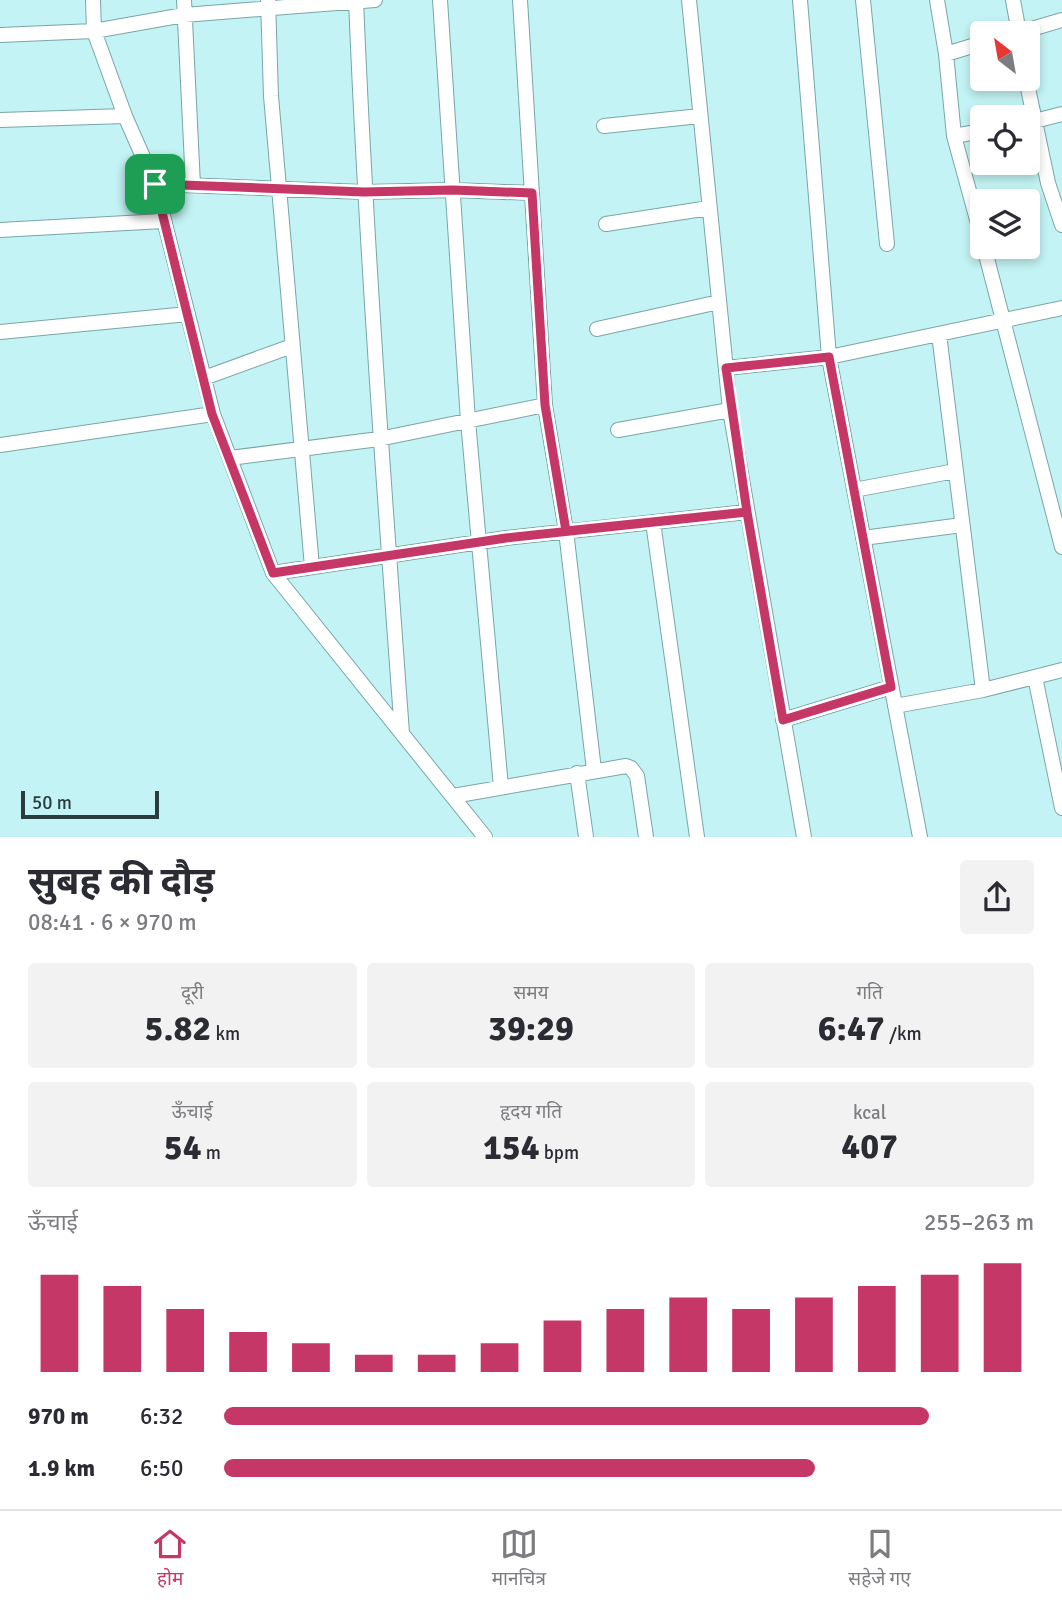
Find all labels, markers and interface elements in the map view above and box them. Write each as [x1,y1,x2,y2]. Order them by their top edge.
north arrow [970,21,1040,91]
map controls [970,21,1040,259]
button: locate [970,105,1040,175]
pin [125,154,185,214]
icon: arrive [136,165,174,203]
button: layers [970,189,1040,259]
scale bar [21,788,159,820]
text: 50 m [32,791,72,815]
text: सुबह की दौड़ [28,858,215,905]
button: share [960,860,1034,934]
text: 08:41 · 6 × 970 m [28,908,197,937]
text: दूरी [181,981,204,1005]
text: समय [513,981,549,1005]
text: गति [856,981,883,1005]
text: 5.82 [145,1007,211,1050]
text: 39:29 [488,1007,574,1050]
text: 6:47 [818,1007,885,1050]
text: km [211,1022,240,1046]
text: /km [885,1022,922,1046]
text: ऊँचाई [172,1100,213,1124]
text: हृदय गति [500,1100,562,1124]
text: kcal [853,1101,886,1125]
text: 407 [841,1125,898,1168]
text: 54 [164,1126,202,1169]
text: 154 [483,1126,540,1169]
text: m [202,1141,221,1165]
text: bpm [540,1141,579,1165]
text: ऊँचाई [28,1208,78,1237]
text: 255–263 m [924,1208,1034,1237]
text: 970 m [28,1402,89,1431]
text: 6:32 [140,1402,183,1431]
text: 1.9 km [28,1454,95,1483]
text: 6:50 [140,1454,183,1483]
tab: होम [151,1525,189,1593]
tab: मानचित्र [492,1525,546,1593]
tab: सहेजे गए [848,1525,911,1593]

